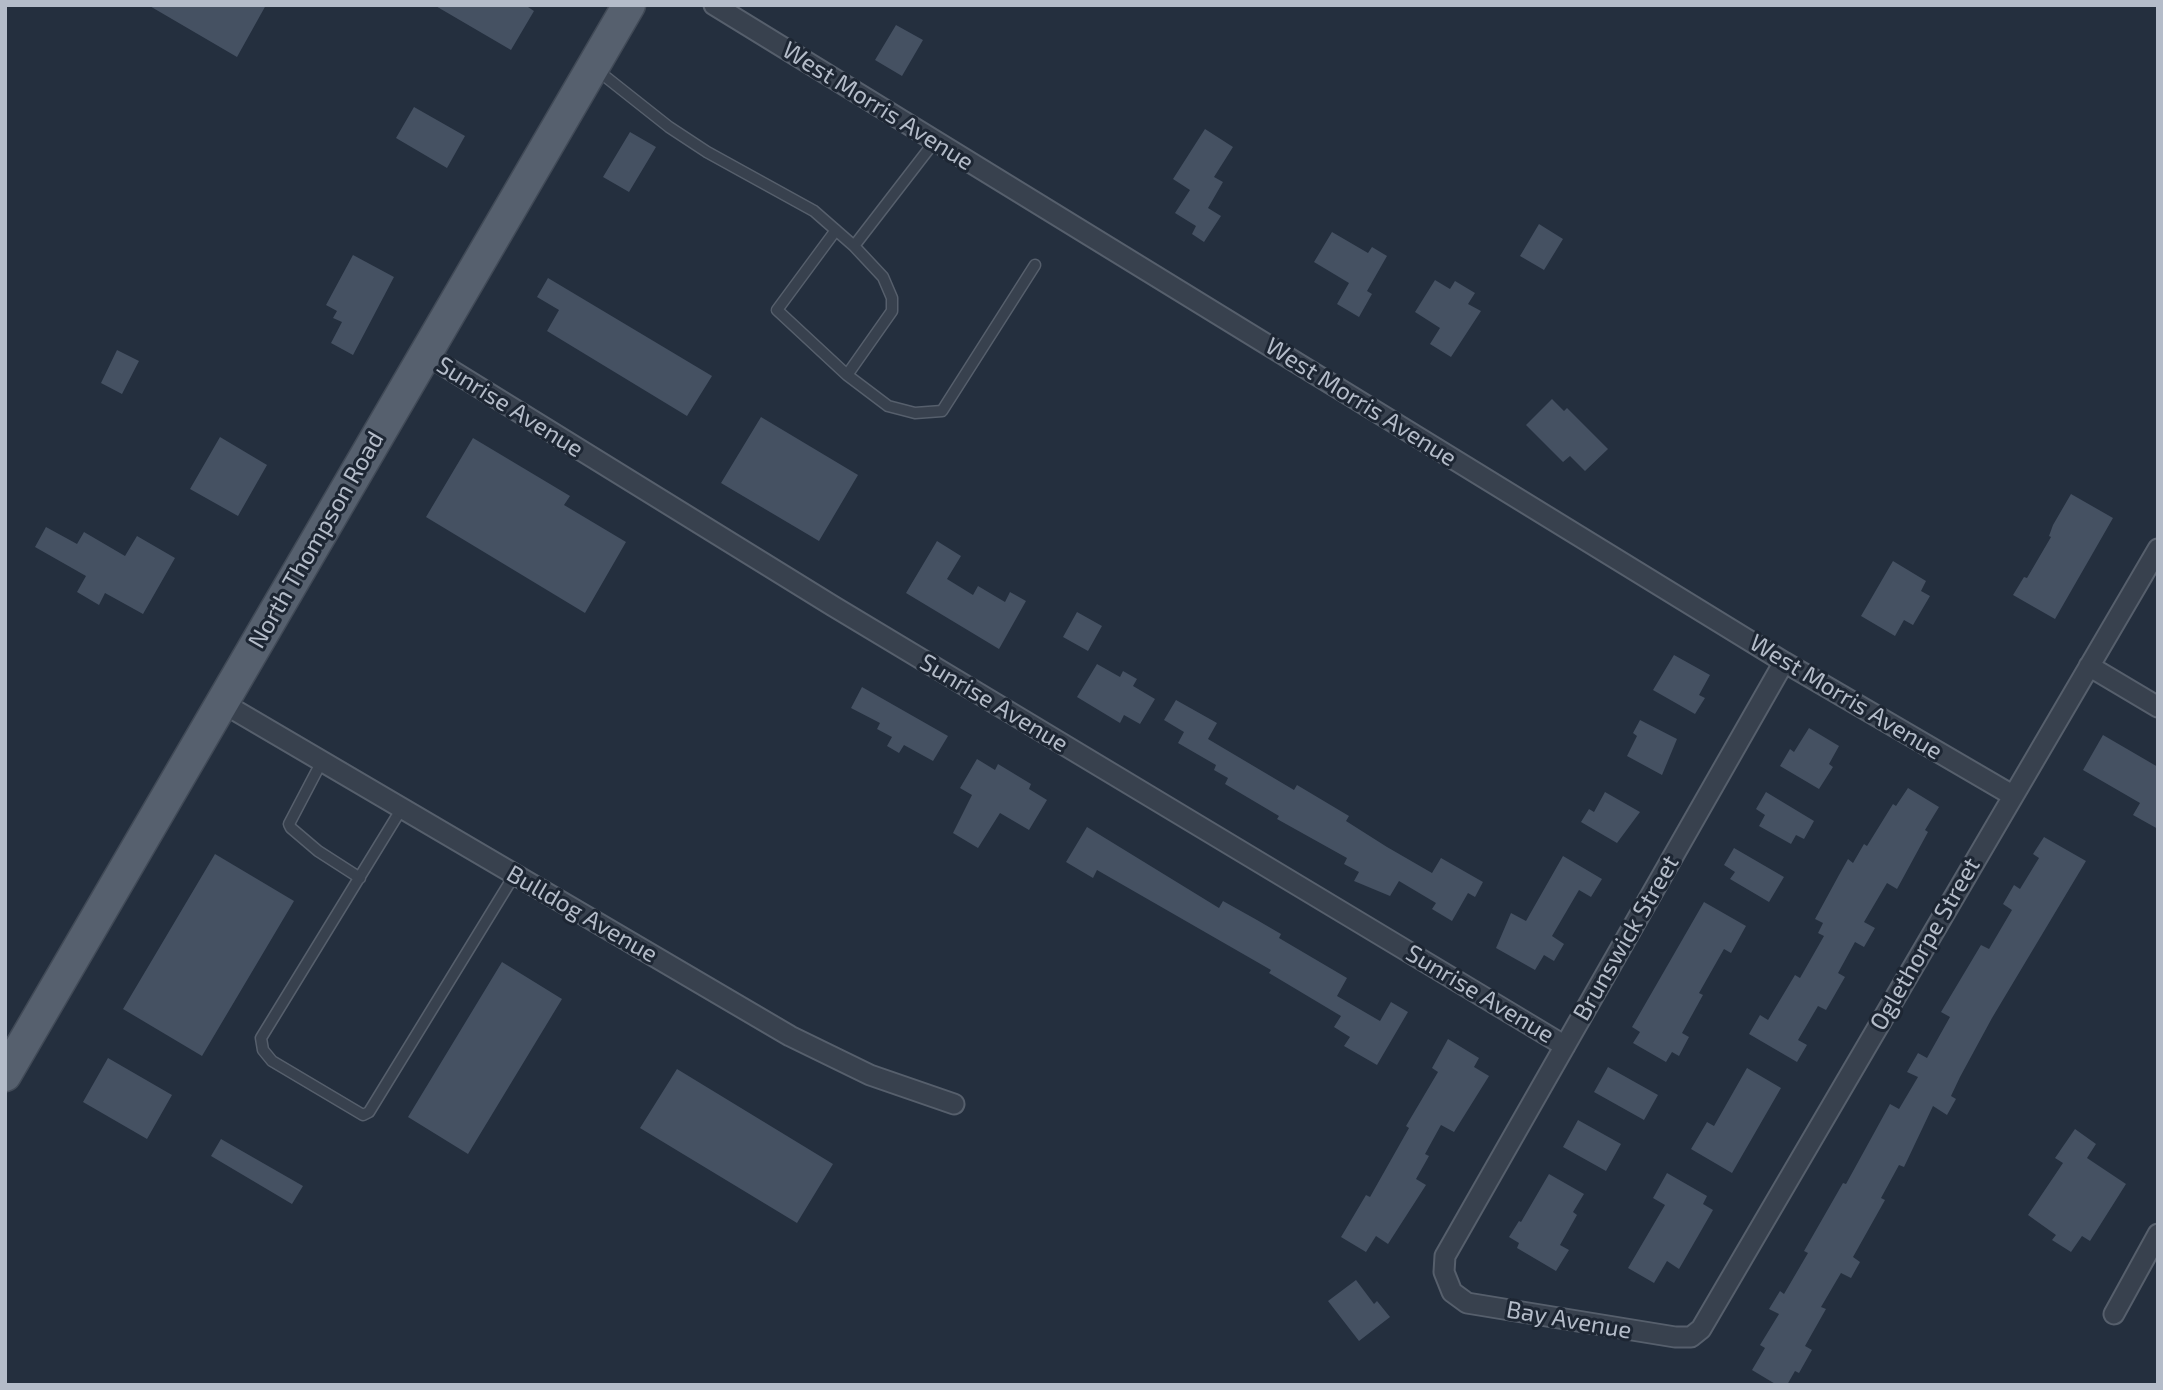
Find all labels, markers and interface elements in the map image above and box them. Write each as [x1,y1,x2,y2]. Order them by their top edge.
street label: West Morris Avenue [777,36,979,176]
street label: West Morris Avenue [1260,332,1462,472]
street label: Sunrise Avenue [431,350,589,464]
street label: North Thompson Road [242,427,390,653]
street label: West Morris Avenue [1744,628,1948,766]
street label: Sunrise Avenue [915,648,1073,758]
street label: Brunswick Street [1567,850,1685,1026]
street label: Oglethorpe Street [1864,853,1986,1035]
street label: Bulldog Avenue [501,859,663,969]
street label: Sunrise Avenue [1401,939,1559,1049]
street label: Bay Avenue [1504,1295,1634,1345]

